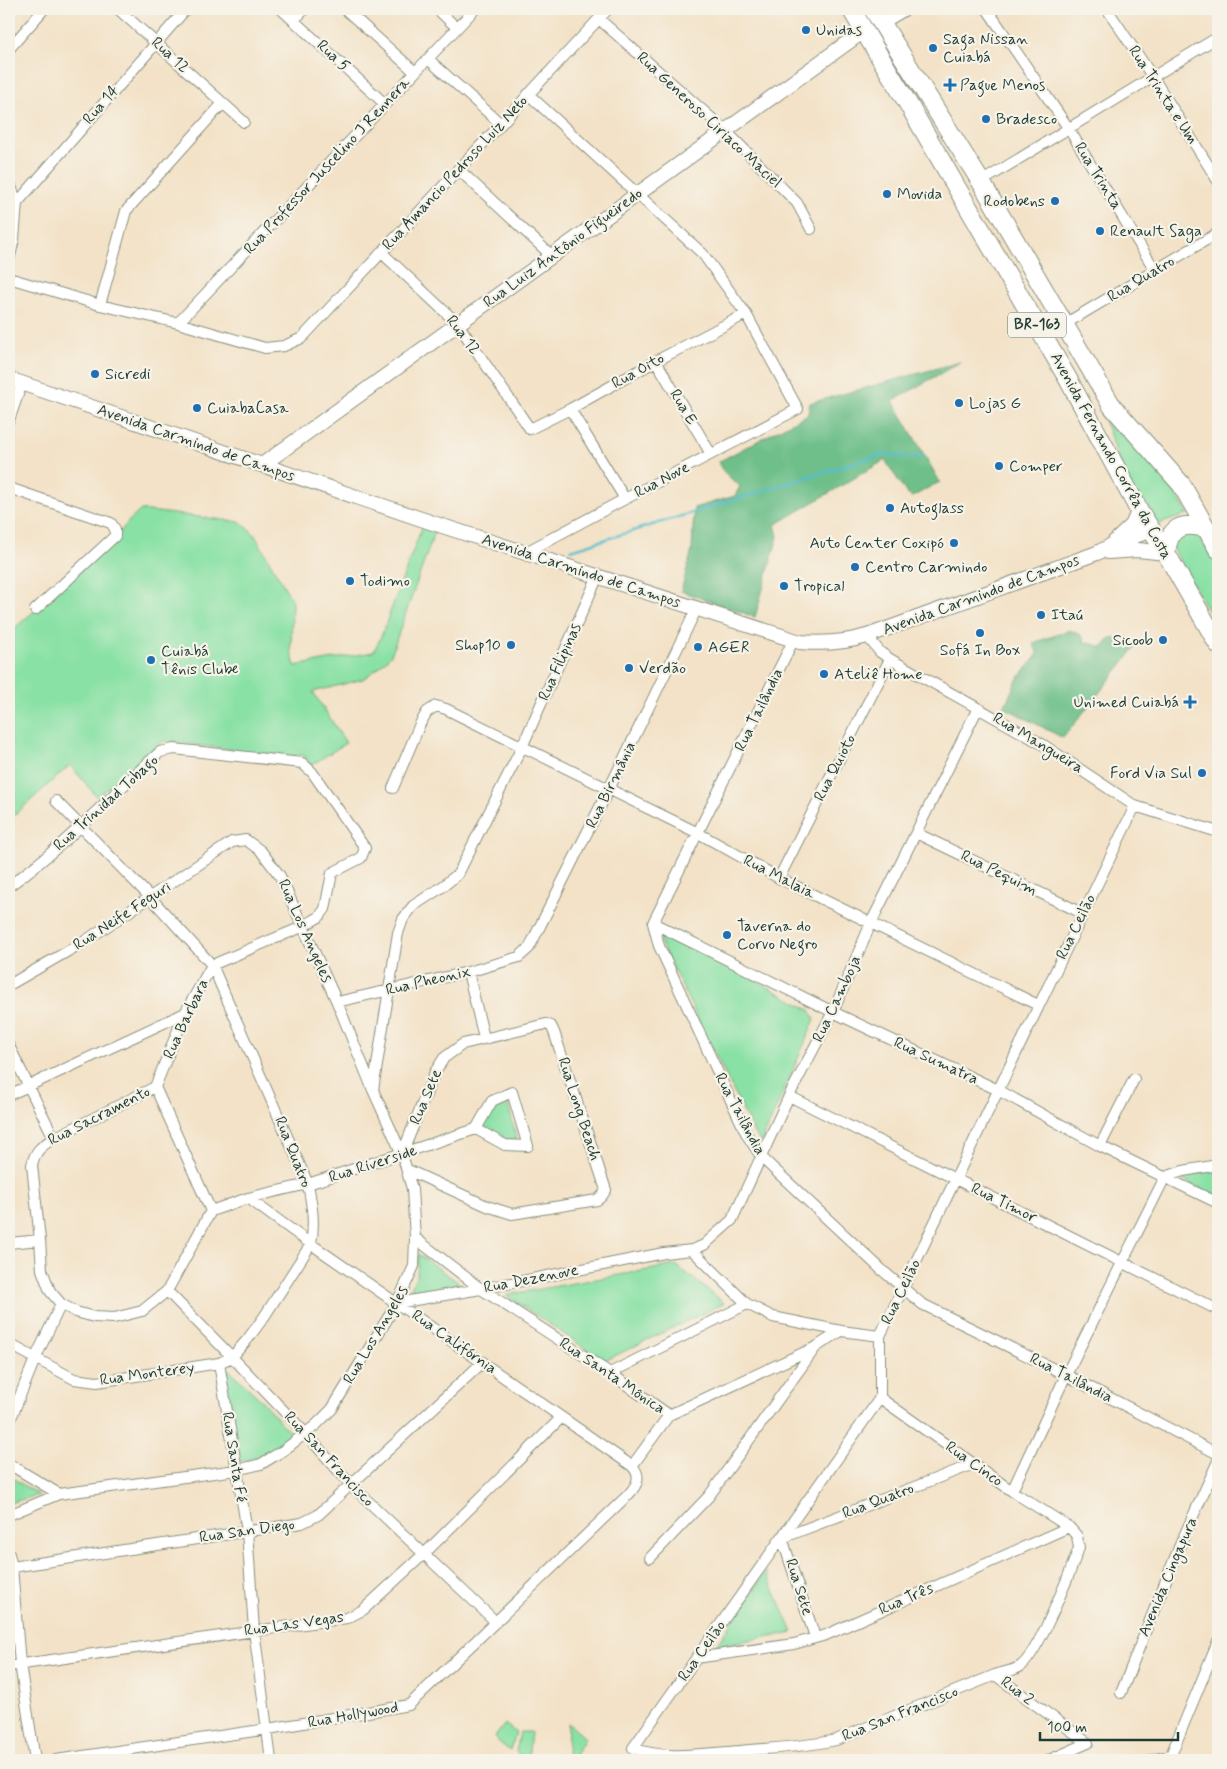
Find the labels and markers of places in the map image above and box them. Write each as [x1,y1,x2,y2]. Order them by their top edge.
place label: Unidas [816,20,862,41]
marker: Unidas [800,24,812,36]
place label: Saga Nissan Cuiabá [943,29,1029,68]
marker: Saga Nissan Cuiabá [927,42,939,54]
place label: Pague Menos [960,75,1045,97]
marker: Pague Menos [944,79,956,91]
place label: Bradesco [996,109,1057,130]
marker: Bradesco [980,113,992,125]
place label: Movida [897,184,942,205]
marker: Movida [881,188,893,200]
place label: Rodobens [984,191,1045,212]
marker: Rodobens [1049,195,1061,207]
place label: Renault Saga [1110,221,1202,243]
marker: Renault Saga [1094,225,1106,237]
place label: Sicredi [105,364,151,385]
marker: Sicredi [89,368,101,380]
place label: Lojas G [969,393,1021,414]
marker: Lojas G [953,397,965,409]
place label: CuiabaCasa [207,398,289,419]
marker: CuiabaCasa [191,402,203,414]
place label: Comper [1009,456,1063,477]
marker: Comper [993,460,1005,472]
place label: Autoglass [900,498,964,520]
marker: Autoglass [884,502,896,514]
place label: Auto Center Coxipó [809,533,944,554]
marker: Auto Center Coxipó [948,537,960,549]
place label: Centro Carmindo [865,557,987,578]
marker: Centro Carmindo [849,561,861,573]
place label: Todimo [360,571,410,592]
marker: Todimo [344,575,356,587]
place label: Tropical [794,576,845,597]
marker: Tropical [778,580,790,592]
place label: Itaú [1051,605,1083,626]
marker: Itaú [1035,609,1047,621]
marker: Sofá In Box [974,627,986,639]
place label: Sicoob [1113,630,1153,651]
marker: Sicoob [1157,634,1169,646]
place label: Shop10 [455,635,501,656]
place label: AGER [708,637,749,658]
marker: Shop10 [505,639,517,651]
place label: Sofá In Box [940,640,1020,661]
place label: Cuiabá Tênis Clube [161,641,239,680]
marker: AGER [692,641,704,653]
marker: Cuiabá Tênis Clube [145,654,157,666]
place label: Verdão [639,658,686,679]
marker: Verdão [623,662,635,674]
place label: Ateliê Home [834,664,923,685]
marker: Ateliê Home [818,668,830,680]
place label: Unimed Cuiabá [1073,692,1179,713]
marker: Unimed Cuiabá [1183,695,1197,709]
place label: Ford Via Sul [1110,763,1192,784]
marker: Ford Via Sul [1196,767,1208,779]
place label: Taverna do Corvo Negro [737,916,818,956]
marker: Taverna do Corvo Negro [721,929,733,941]

